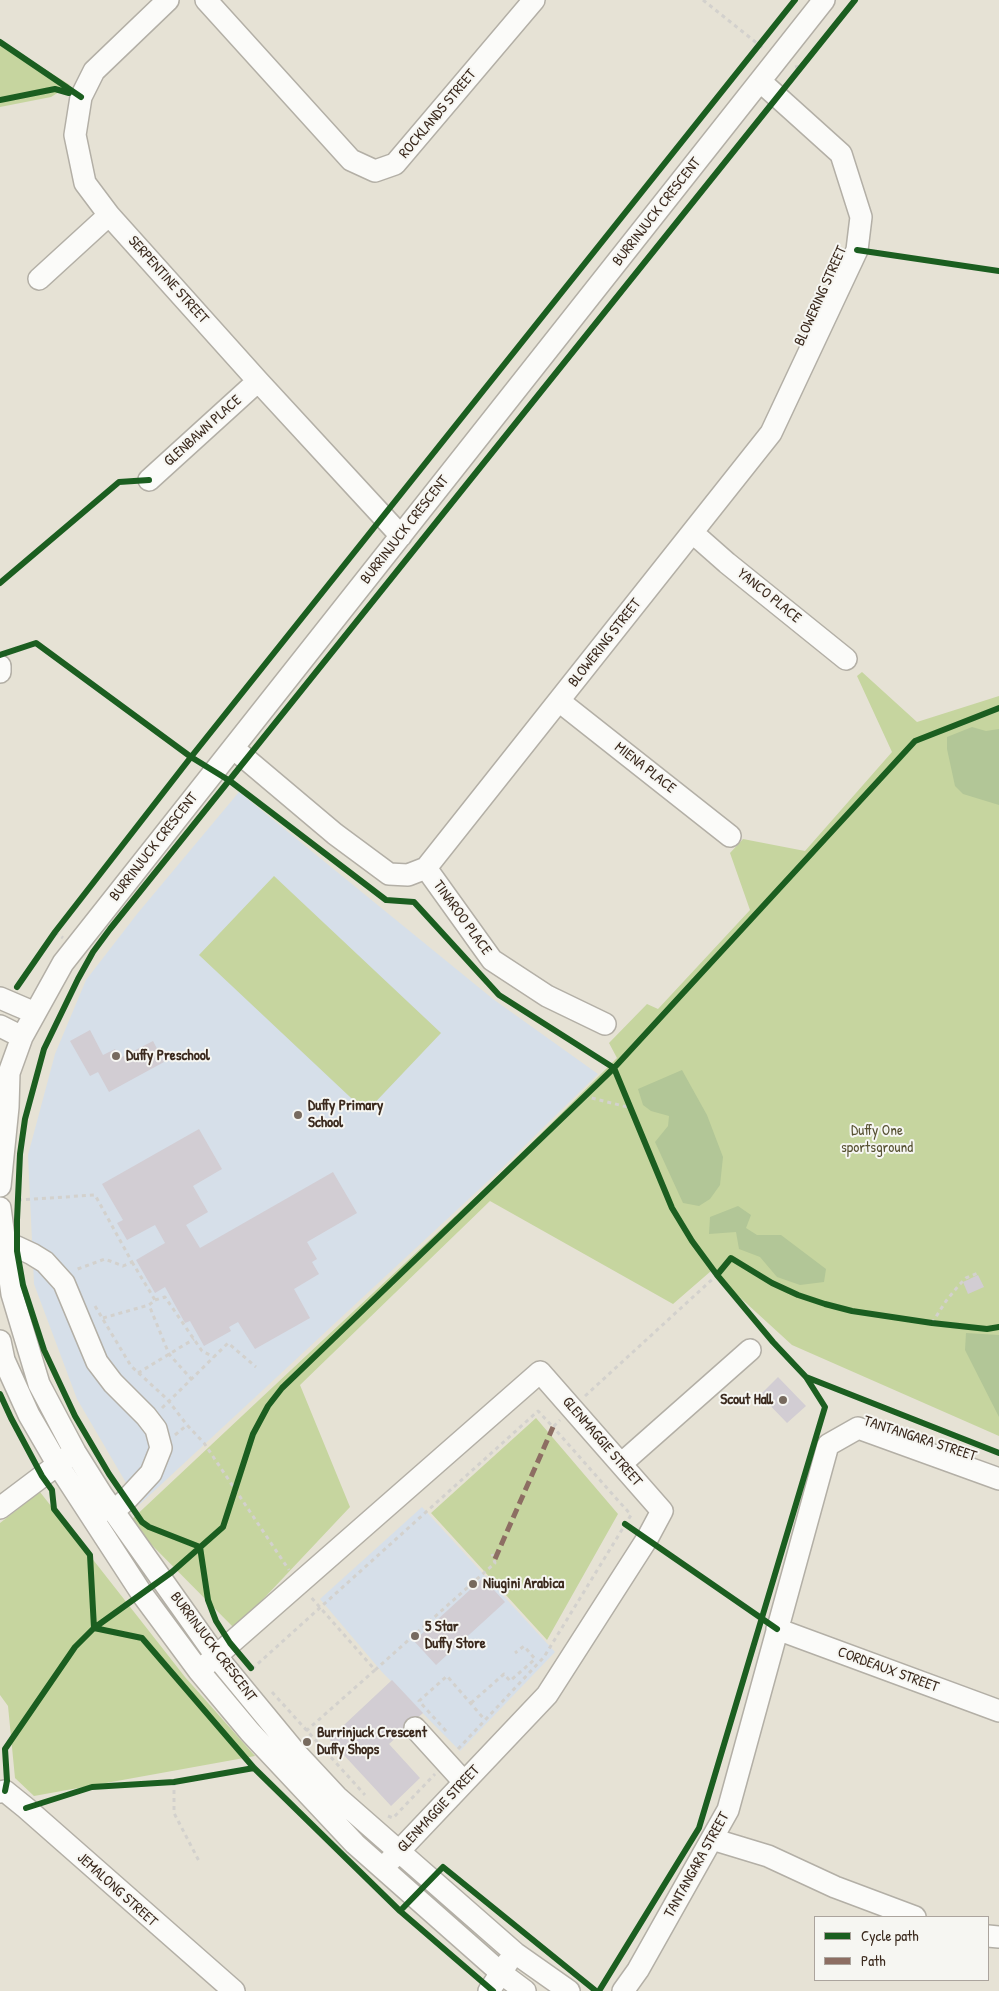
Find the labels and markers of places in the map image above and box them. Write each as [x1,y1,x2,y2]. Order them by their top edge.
place label: Duffy Preschool [126,1047,210,1065]
marker: Duffy Preschool [110,1050,122,1062]
place label: Duffy Primary School [308,1097,383,1132]
marker: Duffy Primary School [292,1109,304,1121]
place label: Scout Hall [720,1391,773,1409]
marker: Scout Hall [777,1394,789,1406]
place label: Niugini Arabica [483,1575,564,1593]
marker: Niugini Arabica [467,1578,479,1590]
place label: 5 Star Duffy Store [425,1618,486,1653]
marker: 5 Star Duffy Store [409,1630,421,1642]
place label: Burrinjuck Crescent Duffy Shops [317,1724,427,1759]
marker: Burrinjuck Crescent Duffy Shops [301,1736,313,1748]

